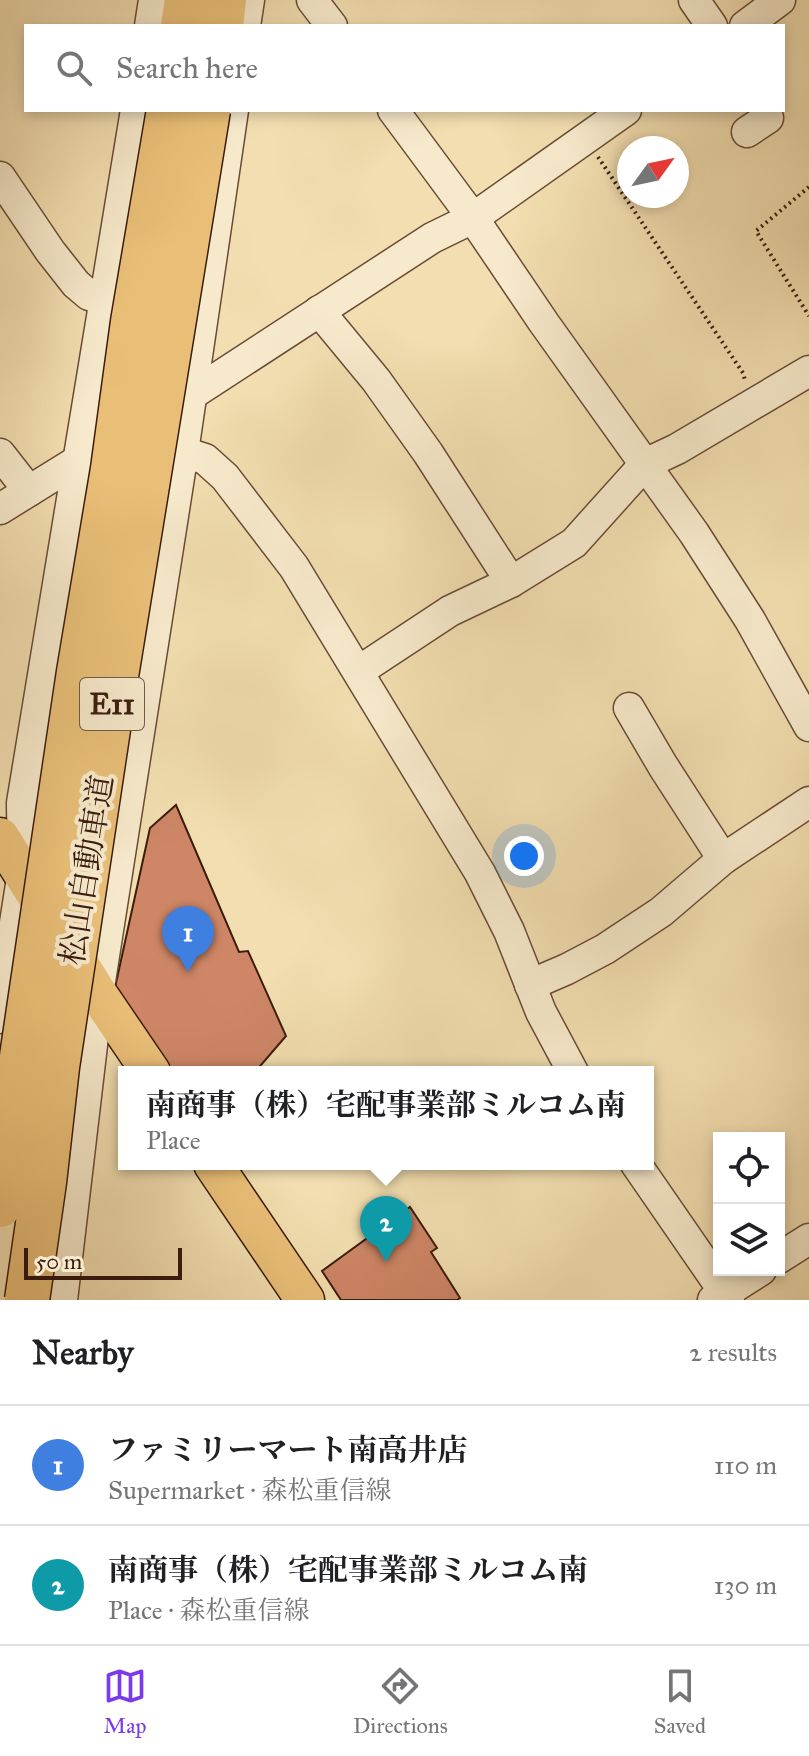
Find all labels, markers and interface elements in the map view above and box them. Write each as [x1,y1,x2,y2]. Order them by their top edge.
search box [24,24,785,112]
icon: search [52,46,96,90]
text: Search here [116,50,258,86]
north arrow [617,136,689,208]
road number: E11 [80,678,144,730]
street label: 松山自動車道 [53,772,121,968]
your location [504,836,544,876]
pin: 1 [162,906,214,972]
popup [118,1066,654,1170]
text: 南商事（株）宅配事業部ミルコム南 [146,1087,626,1123]
text: Place [146,1124,201,1156]
map controls [713,1132,785,1276]
button: locate [713,1132,785,1204]
pin: 2 [360,1196,412,1262]
button: layers [713,1204,785,1276]
scale bar [24,1244,182,1280]
text: 50 m [36,1248,82,1275]
text: Nearby [32,1332,134,1373]
text: 2 results [689,1336,777,1368]
text: ファミリーマート南高井店 [108,1432,467,1468]
text: 1 [53,1449,63,1481]
text: 110 m [714,1449,777,1481]
text: Supermarket · 森松重信線 [108,1474,392,1506]
text: 南商事（株）宅配事業部ミルコム南 [108,1552,588,1588]
text: 2 [52,1569,64,1601]
text: 130 m [714,1569,777,1601]
text: Place · 森松重信線 [108,1594,310,1626]
tab: Map [103,1664,147,1739]
tab: Directions [353,1664,448,1739]
tab: Saved [654,1664,706,1739]

